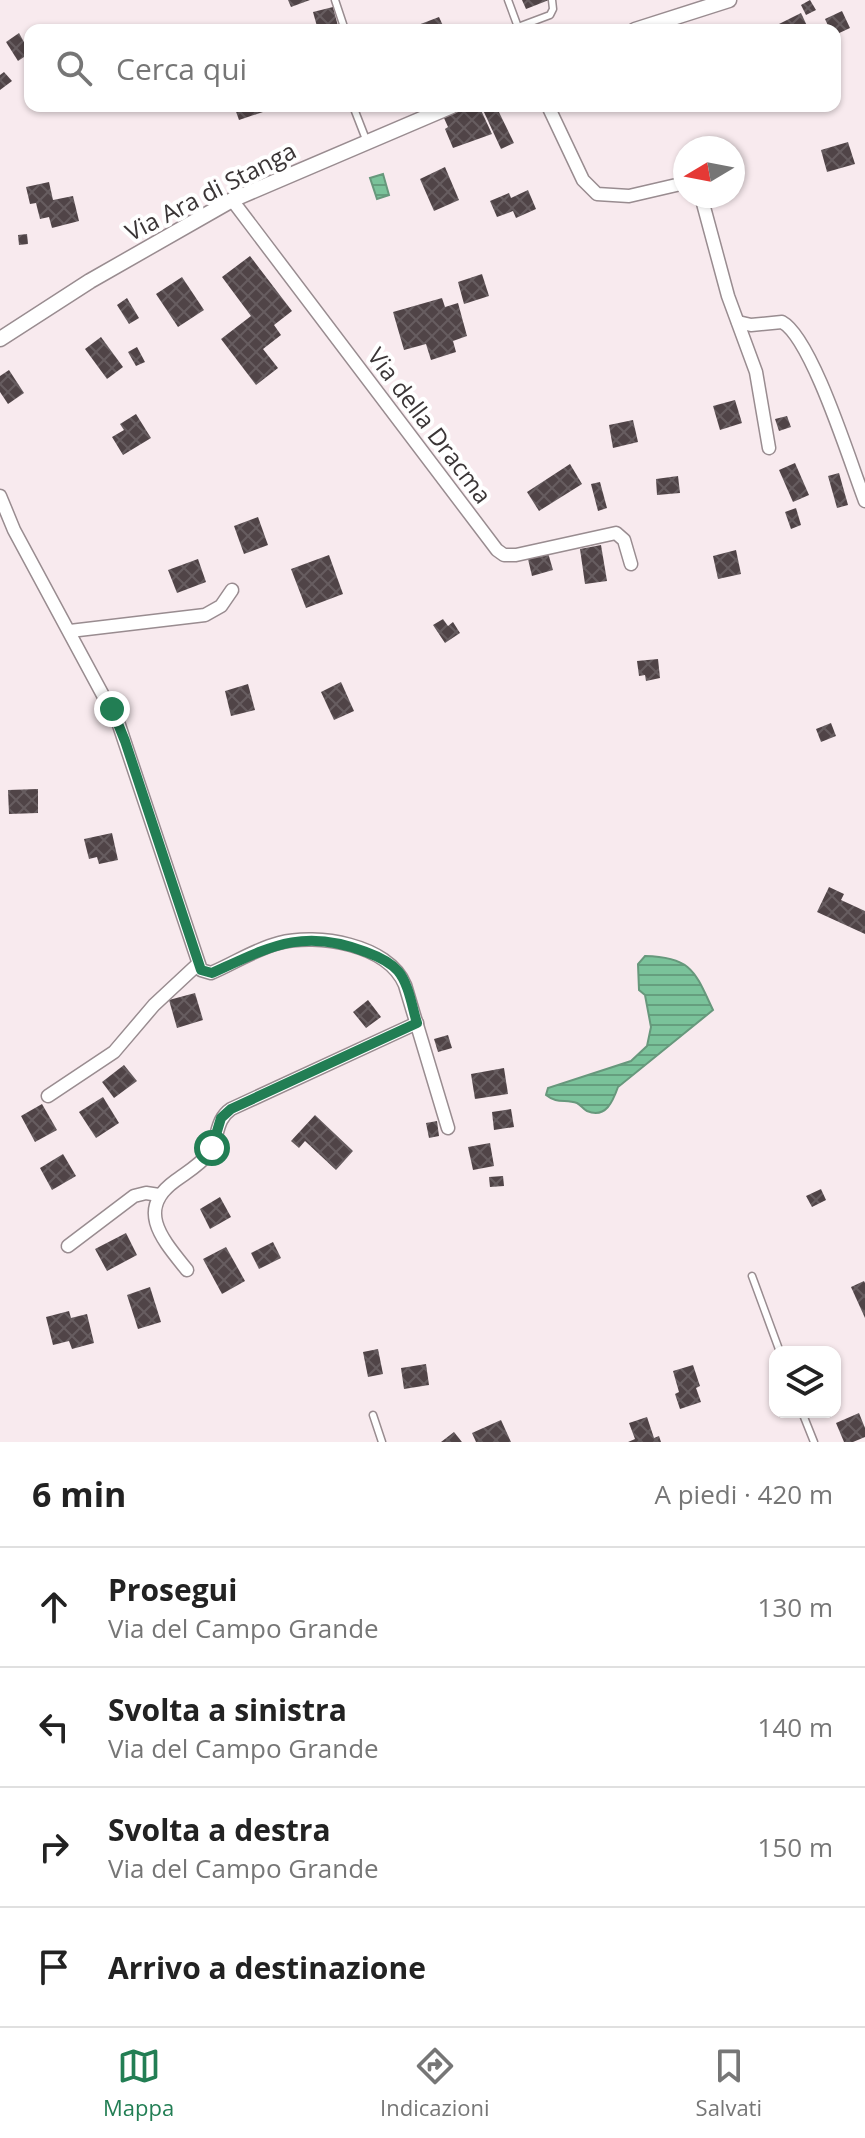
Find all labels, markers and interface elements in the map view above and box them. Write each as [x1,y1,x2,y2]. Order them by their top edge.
search box [24,24,841,112]
icon: search [52,46,96,90]
text: Cerca qui [116,48,247,89]
street label: Via Ara di Stanga [119,133,301,248]
north arrow [673,136,745,208]
street label: Via della Dracma [361,340,500,510]
route end [94,691,130,727]
route start [194,1130,230,1166]
map controls [769,1346,841,1418]
button: layers [769,1346,841,1418]
text: 6 min [32,1471,126,1517]
text: A piedi · 420 m [655,1476,833,1512]
text: Prosegui [108,1569,238,1610]
icon: ahead [32,1585,76,1629]
text: 130 m [758,1589,833,1625]
text: Via del Campo Grande [108,1610,379,1646]
text: Svolta a sinistra [108,1689,347,1730]
icon: left [32,1705,76,1749]
text: 140 m [758,1709,833,1745]
text: Via del Campo Grande [108,1730,379,1766]
text: Svolta a destra [108,1809,331,1850]
icon: right [32,1825,76,1869]
text: 150 m [758,1829,833,1865]
text: Via del Campo Grande [108,1850,379,1886]
icon: arrive [32,1945,76,1989]
text: Arrivo a destinazione [108,1947,426,1988]
tab: Mappa [103,2044,174,2122]
tab: Indicazioni [380,2044,490,2122]
tab: Salvati [696,2044,762,2122]

